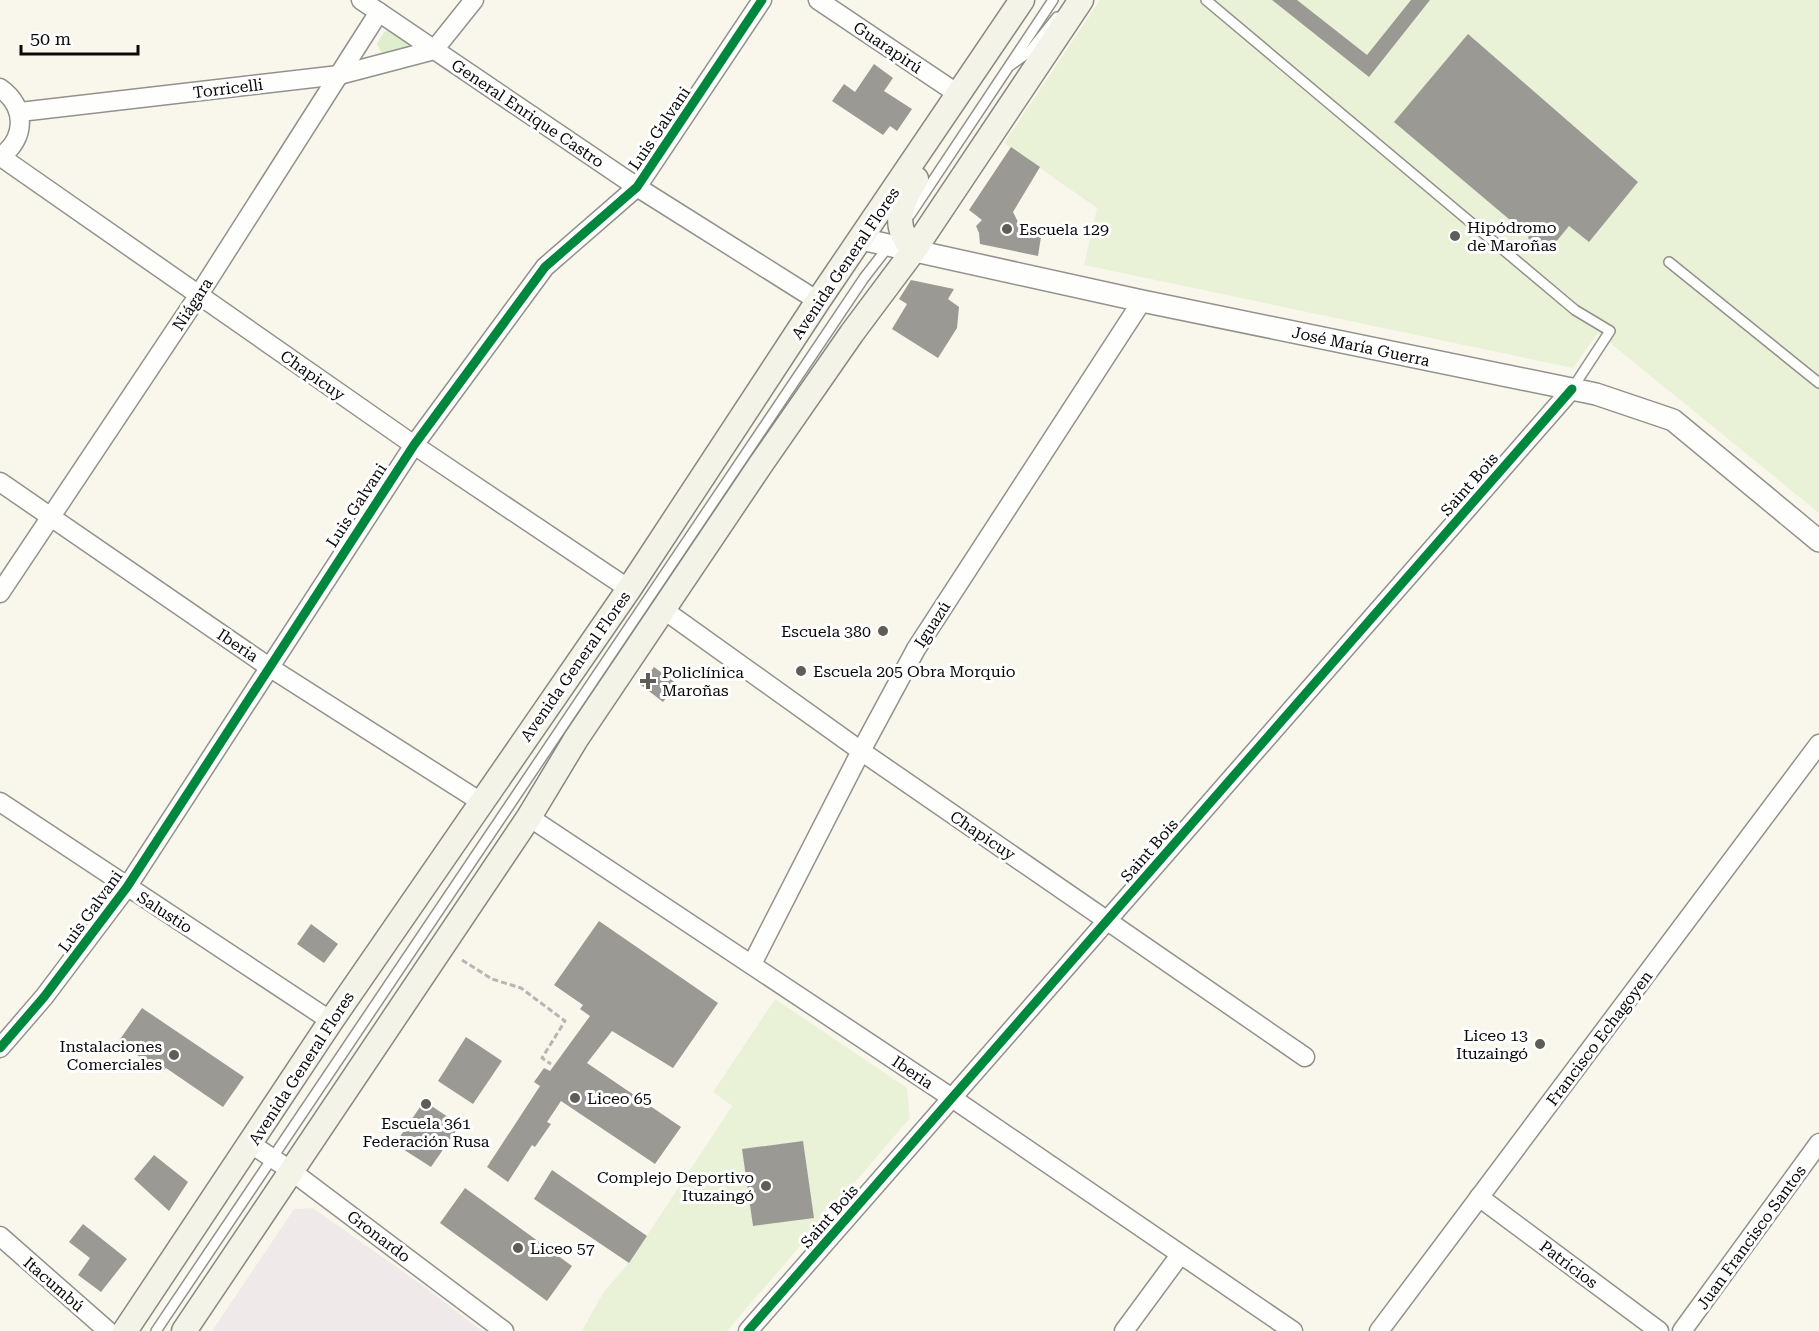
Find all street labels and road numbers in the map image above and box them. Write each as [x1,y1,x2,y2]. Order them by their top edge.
street label: Guarapirú [850,18,926,77]
street label: General Enrique Castro [448,55,608,172]
street label: Torricelli [192,75,264,102]
street label: Luis Galvani [625,83,694,173]
street label: Avenida General Flores [788,184,903,343]
street label: Niágara [168,274,217,334]
street label: José María Guerra [1290,323,1432,370]
street label: Chapicuy [277,346,349,405]
street label: Saint Bois [1437,449,1502,520]
street label: Luis Galvani [322,460,391,551]
street label: Avenida General Flores [516,587,635,745]
street label: Iguazú [910,598,954,651]
street label: Iberia [214,625,262,666]
street label: Chapicuy [947,807,1019,864]
street label: Saint Bois [1117,815,1182,886]
street label: Luis Galvani [54,867,126,956]
street label: Salustio [133,888,196,937]
street label: Francisco Echagoyen [1542,967,1656,1110]
street label: Avenida General Flores [245,988,358,1148]
street label: Iberia [889,1052,937,1093]
street label: Juan Francisco Santos [1693,1161,1810,1313]
street label: Saint Bois [797,1181,862,1252]
street label: Gronardo [343,1206,414,1266]
street label: Patricios [1536,1237,1602,1293]
street label: Itacumbú [20,1253,88,1316]

